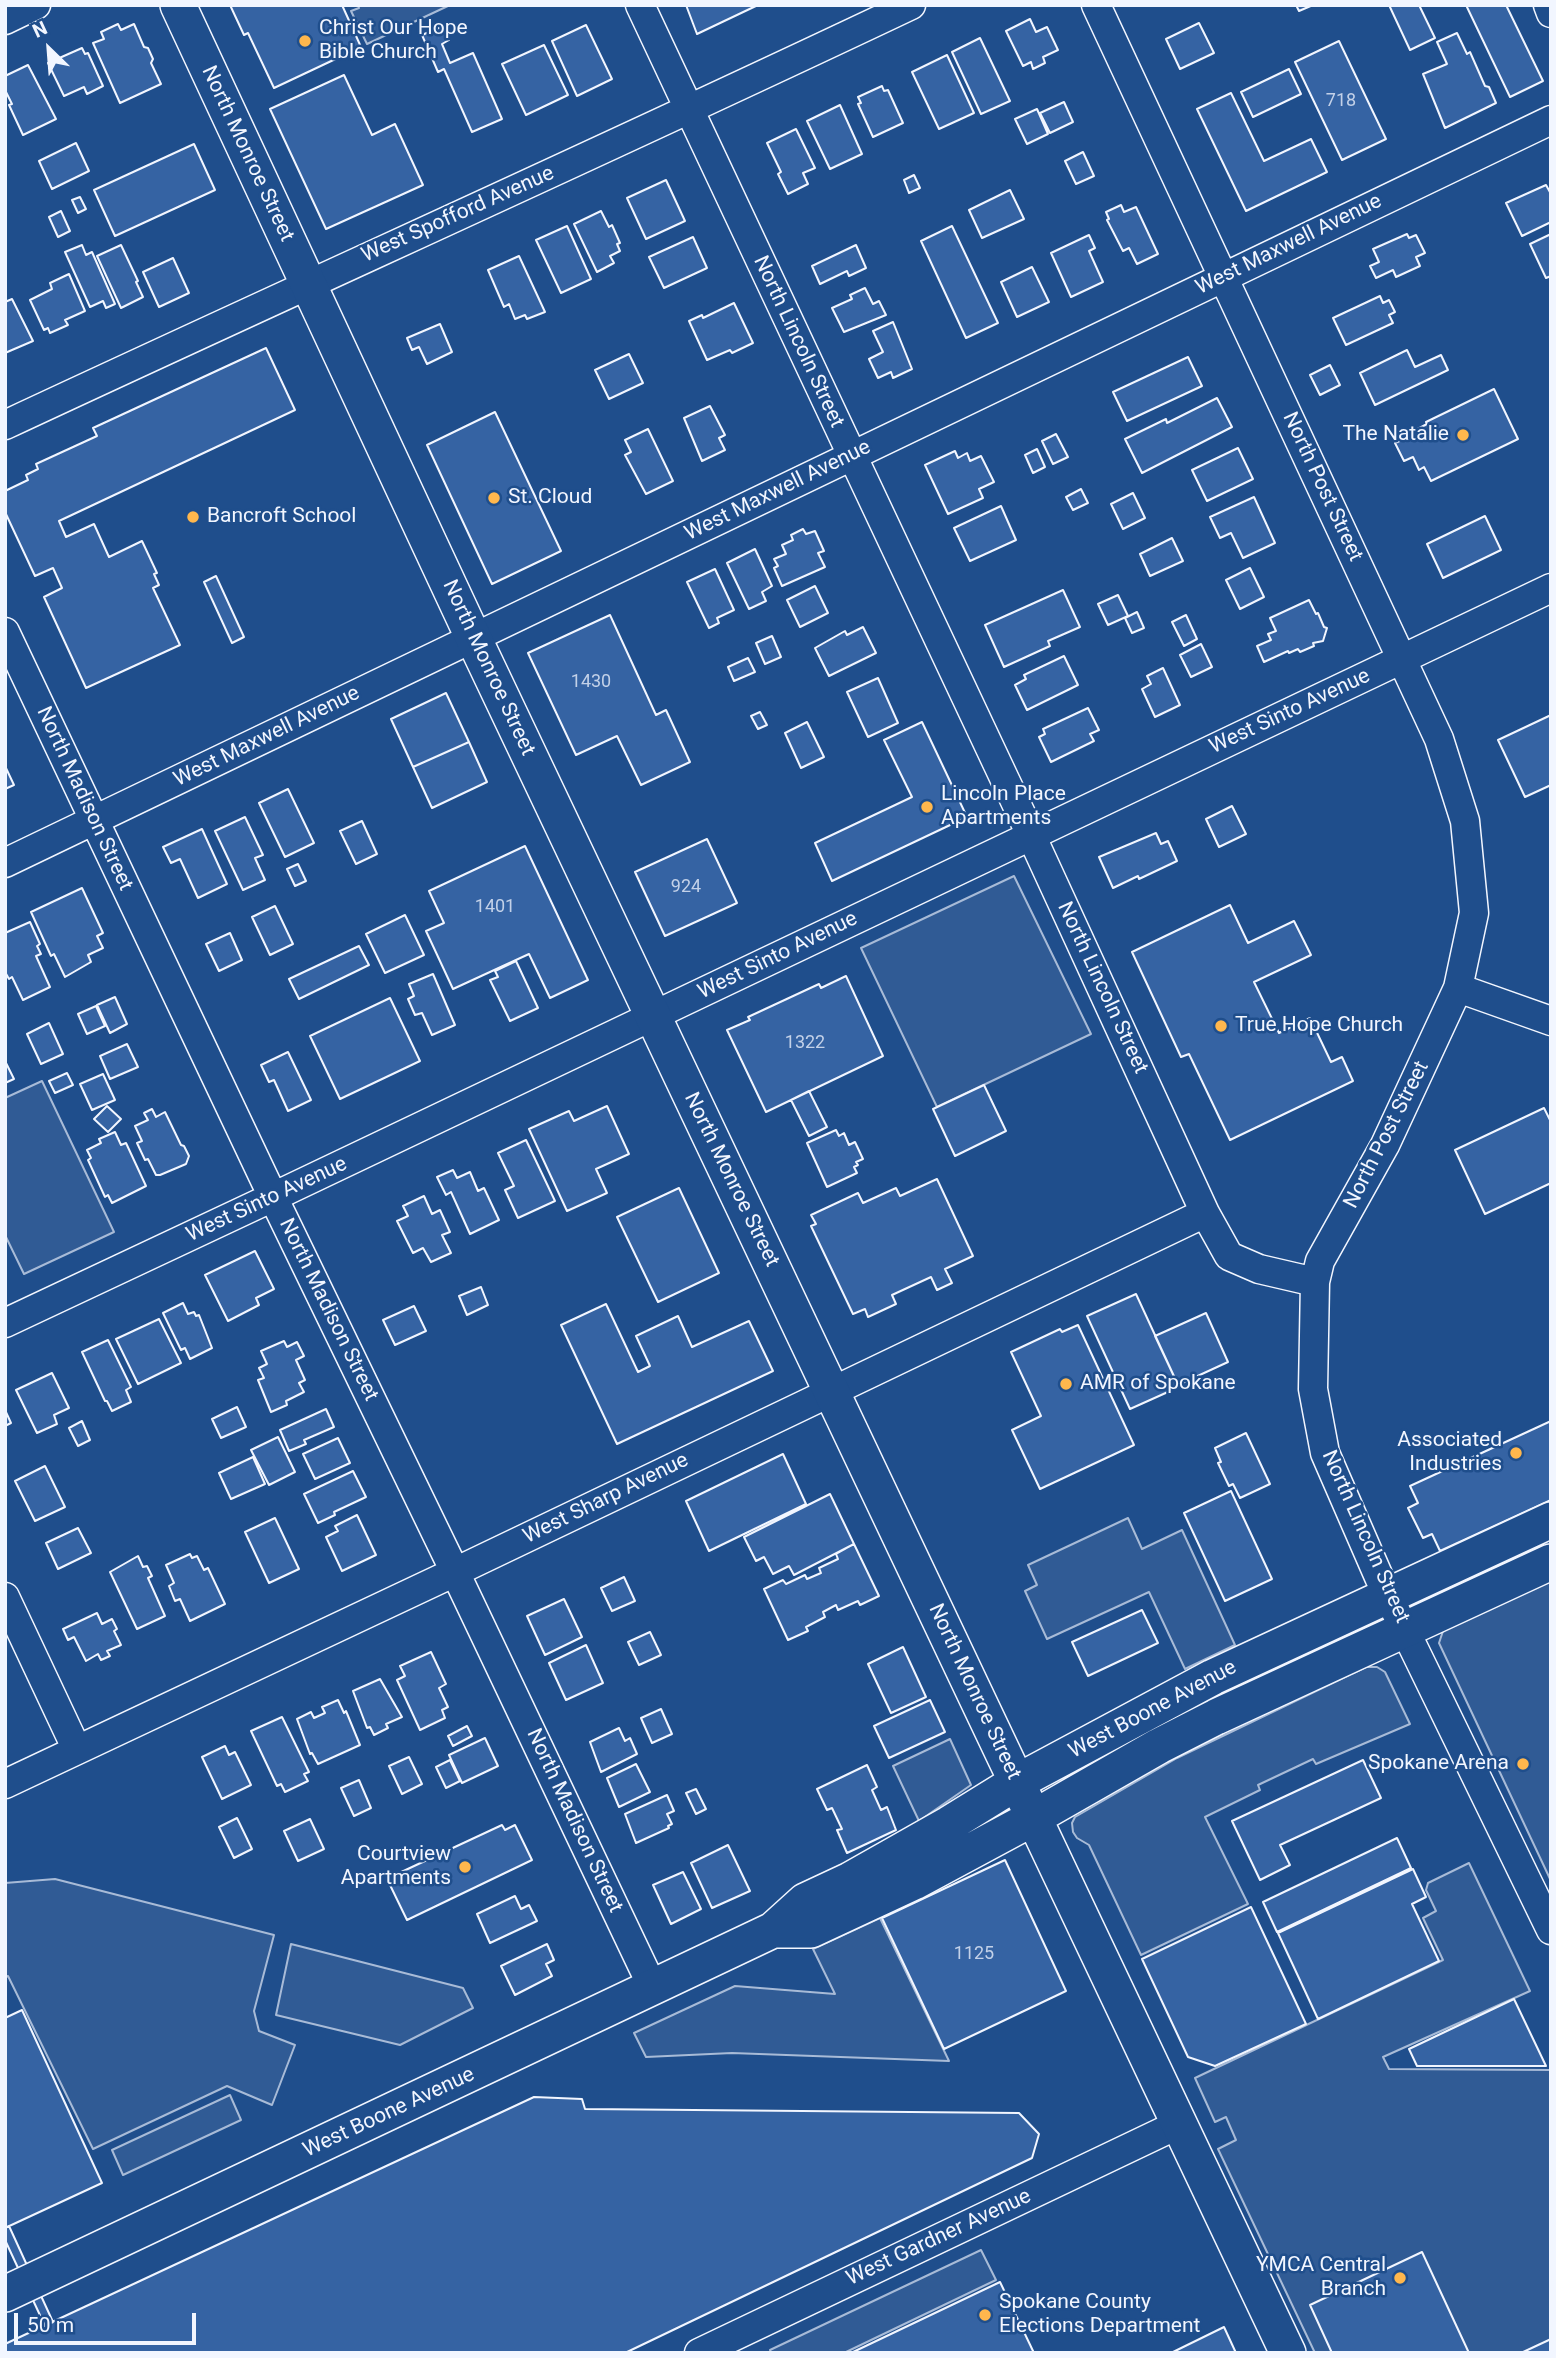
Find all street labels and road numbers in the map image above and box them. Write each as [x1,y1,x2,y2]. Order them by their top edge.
street label: North Monroe Street [195,62,299,246]
street label: West Spofford Avenue [358,161,558,269]
street label: West Maxwell Avenue [1192,189,1386,301]
street label: North Lincoln Street [747,252,849,432]
street label: North Post Street [1276,408,1368,566]
street label: West Maxwell Avenue [681,435,875,547]
street label: North Monroe Street [436,576,540,760]
street label: West Sinto Avenue [1206,664,1374,760]
street label: West Maxwell Avenue [170,681,364,793]
street label: North Madison Street [30,703,138,895]
street label: North Lincoln Street [1051,898,1153,1078]
street label: West Sinto Avenue [694,907,862,1005]
street label: North Post Street [1339,1057,1435,1213]
street label: North Monroe Street [678,1089,784,1271]
street label: West Sinto Avenue [183,1152,351,1248]
street label: North Madison Street [273,1215,383,1405]
street label: North Lincoln Street [1316,1447,1414,1627]
street label: West Sharp Avenue [519,1448,693,1550]
street label: North Monroe Street [922,1600,1026,1784]
street label: West Boone Avenue [1065,1655,1241,1765]
street label: North Madison Street [520,1725,628,1917]
street label: West Boone Avenue [299,2062,479,2164]
street label: West Gardner Avenue [843,2184,1035,2292]

